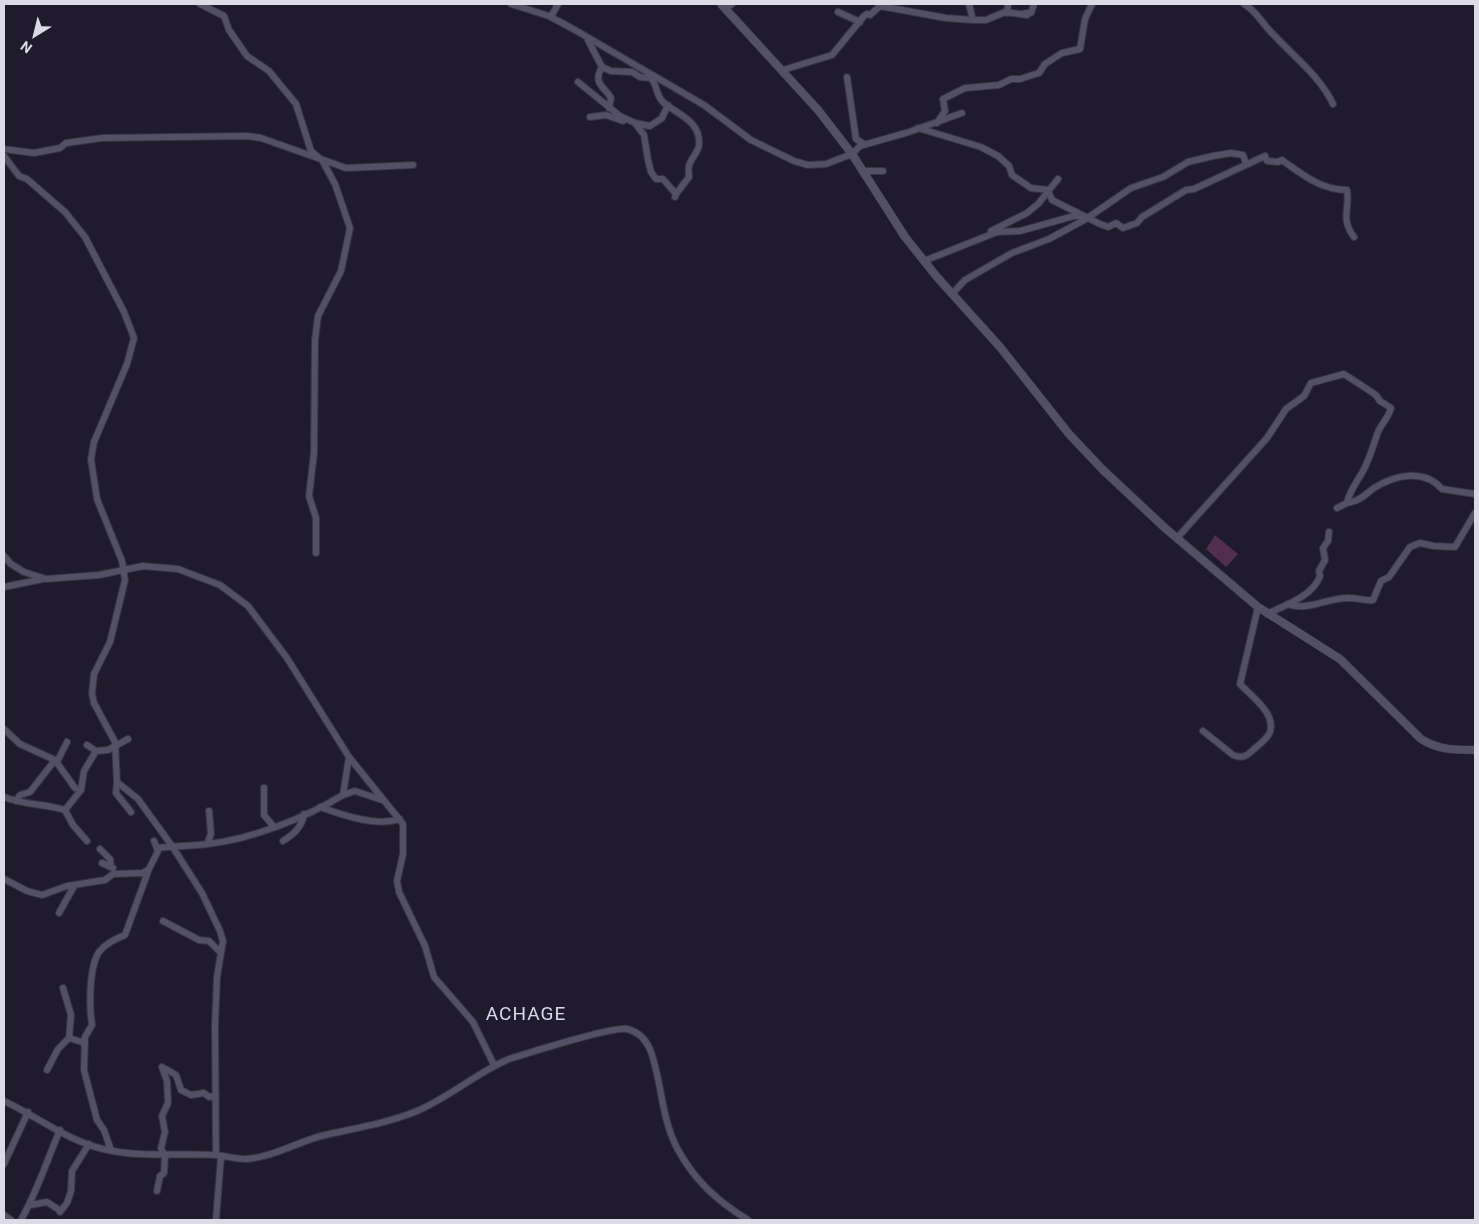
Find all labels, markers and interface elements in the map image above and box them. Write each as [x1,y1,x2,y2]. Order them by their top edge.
north arrow [10,10,60,60]
text: N [17,38,35,57]
district label: ACHAGE [485,1004,567,1026]

